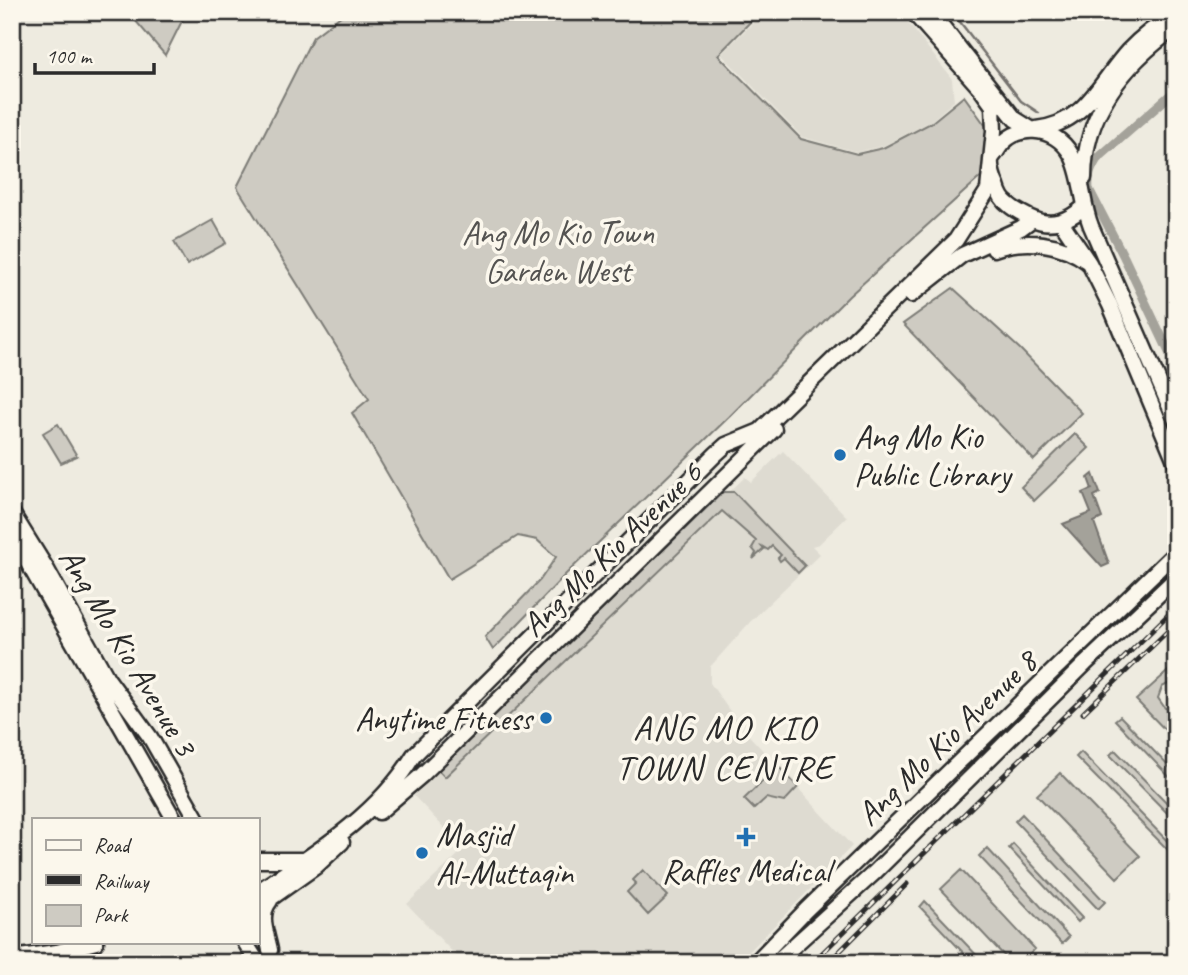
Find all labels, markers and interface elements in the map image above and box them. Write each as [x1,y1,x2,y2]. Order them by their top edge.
scale bar [35,32,154,76]
text: 100 m [46,43,93,69]
park label: Ang Mo Kio Town Garden West [462,212,654,292]
place label: Ang Mo Kio Public Library [854,416,1013,496]
marker: Ang Mo Kio Public Library [832,447,848,463]
street label: Ang Mo Kio Avenue 6 [513,451,712,645]
street label: Ang Mo Kio Avenue 3 [50,540,208,765]
street label: Ang Mo Kio Avenue 8 [848,639,1048,834]
place label: Anytime Fitness [355,698,535,740]
district label: ANG MO KIO TOWN CENTRE [616,705,836,790]
marker: Anytime Fitness [538,710,554,726]
place label: Masjid Al-Muttaqin [436,814,574,894]
legend [32,818,259,944]
marker: Raffles Medical [736,827,756,847]
text: Road [94,832,133,858]
marker: Masjid Al-Muttaqin [414,845,430,861]
place label: Raffles Medical [662,850,836,892]
text: Railway [94,868,150,894]
text: Park [94,902,129,928]

